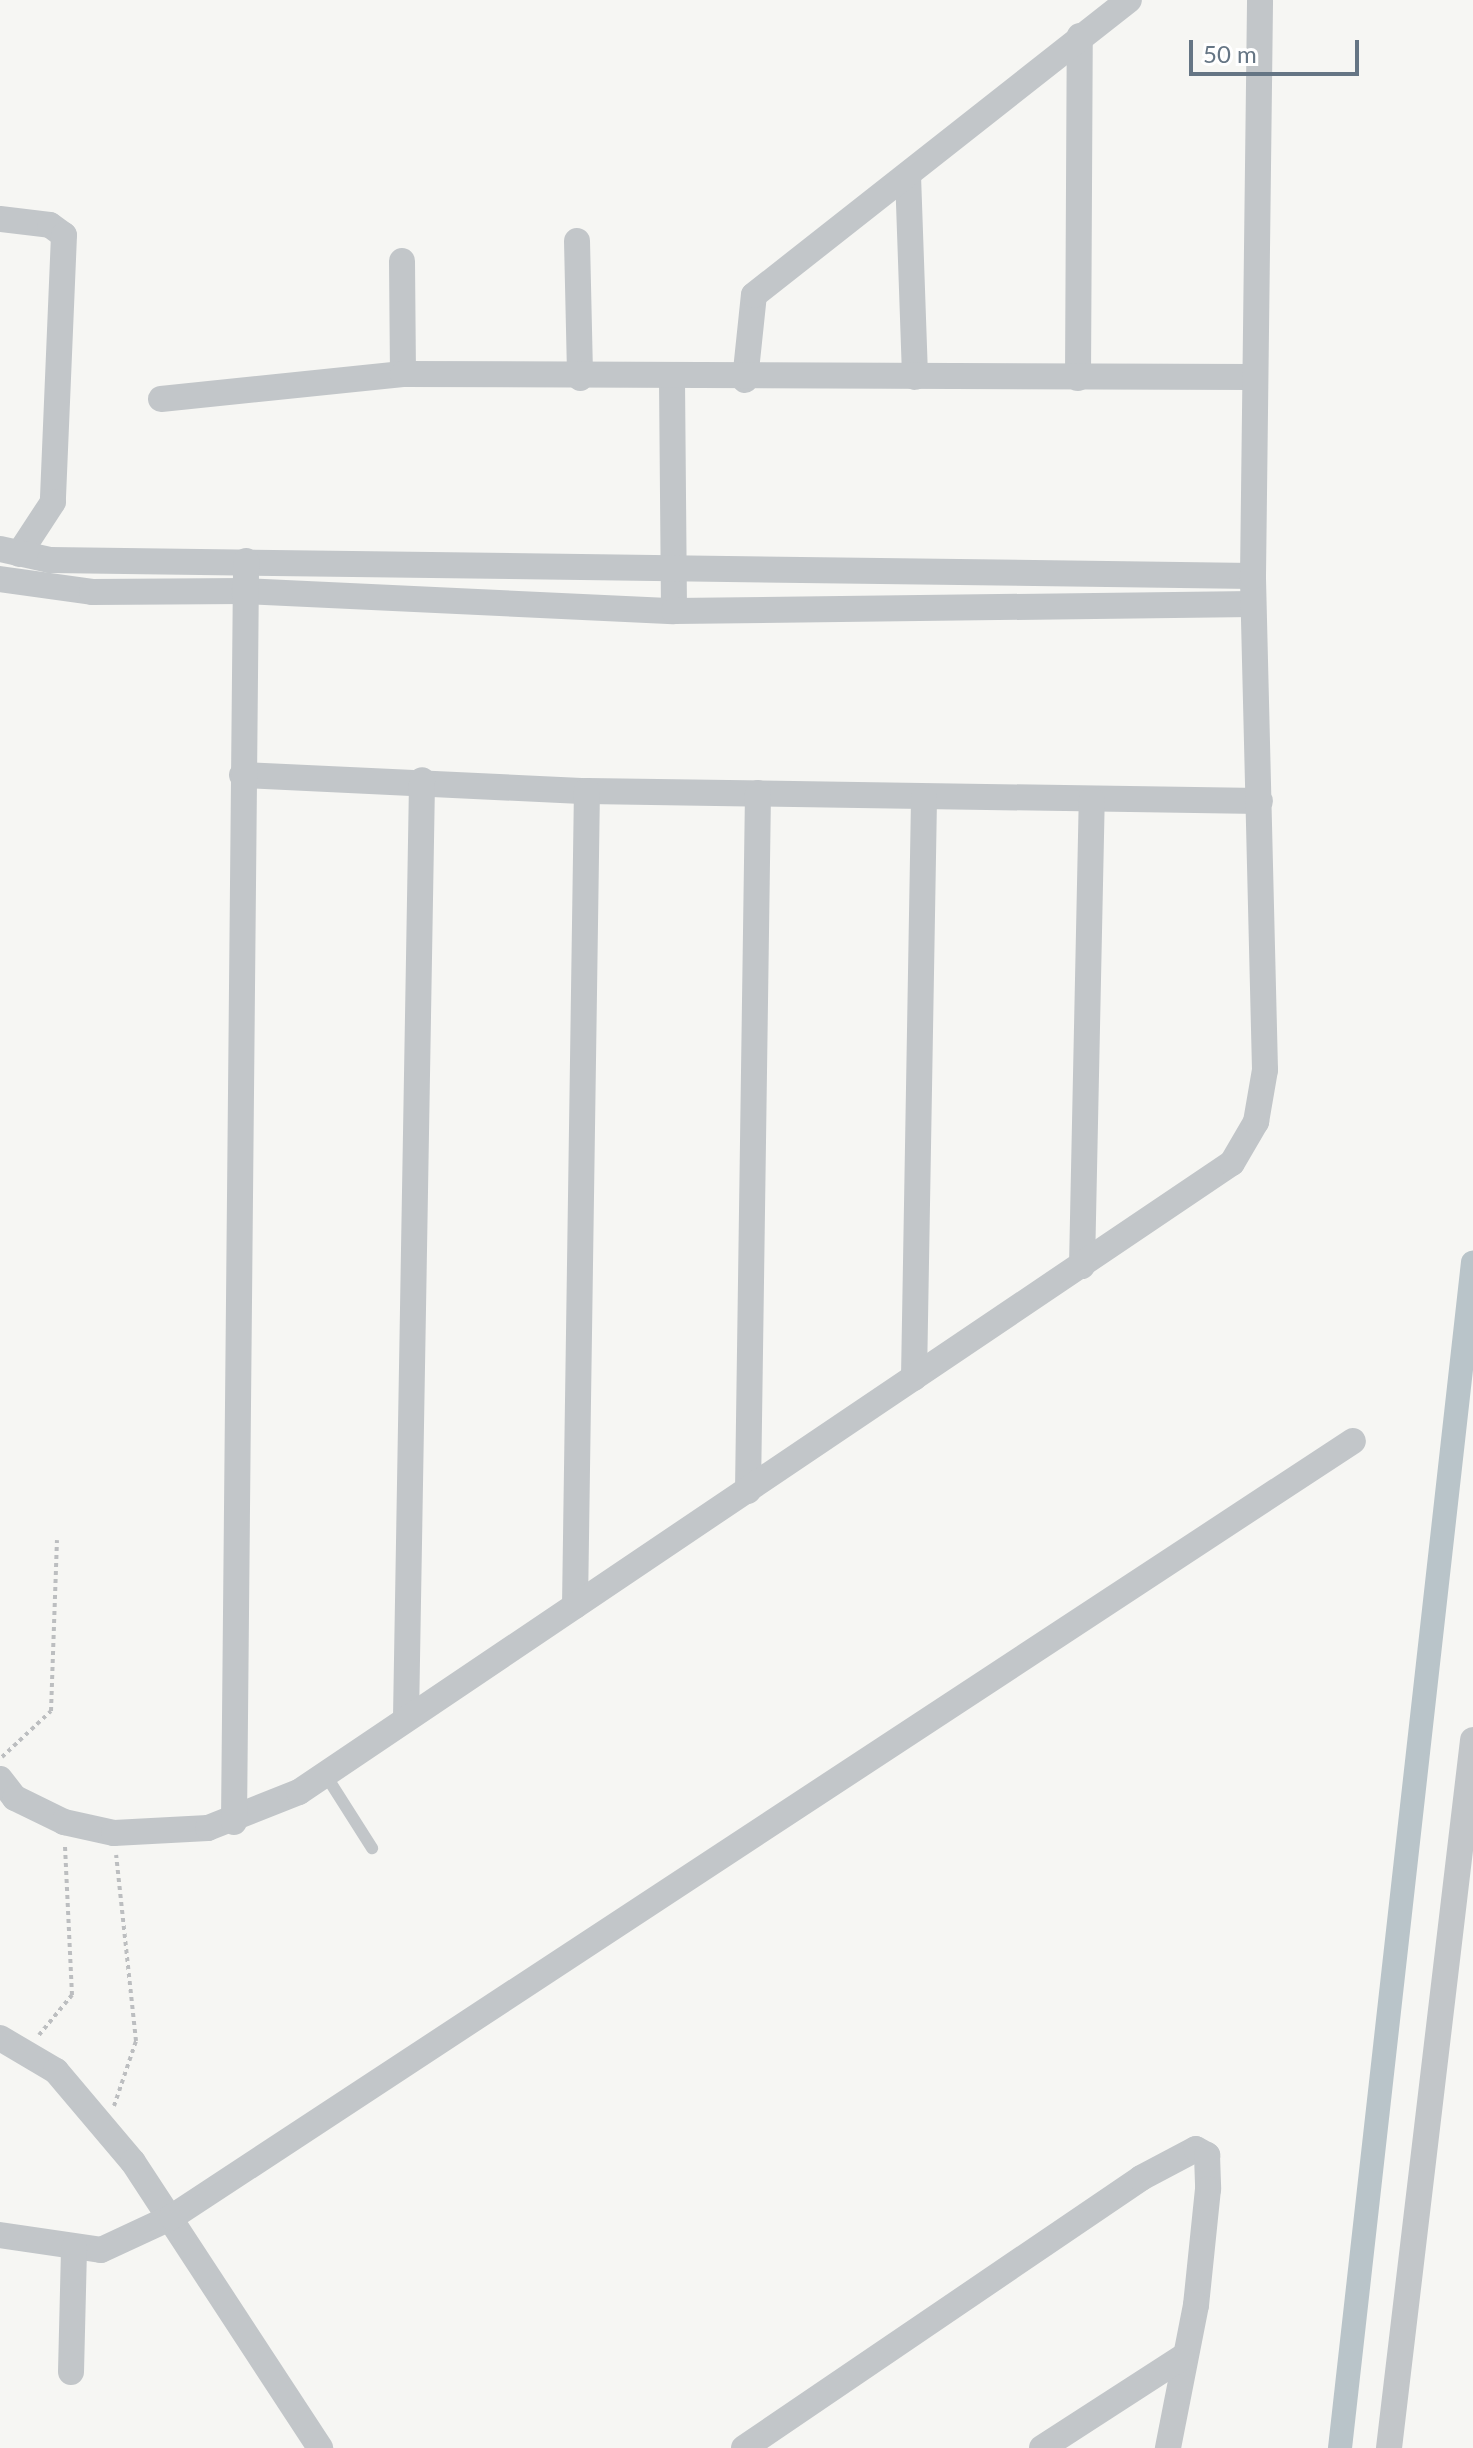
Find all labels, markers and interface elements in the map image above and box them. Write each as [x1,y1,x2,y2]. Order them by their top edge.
scale bar [1193,24,1363,74]
text: 50 m [1203,39,1257,68]

